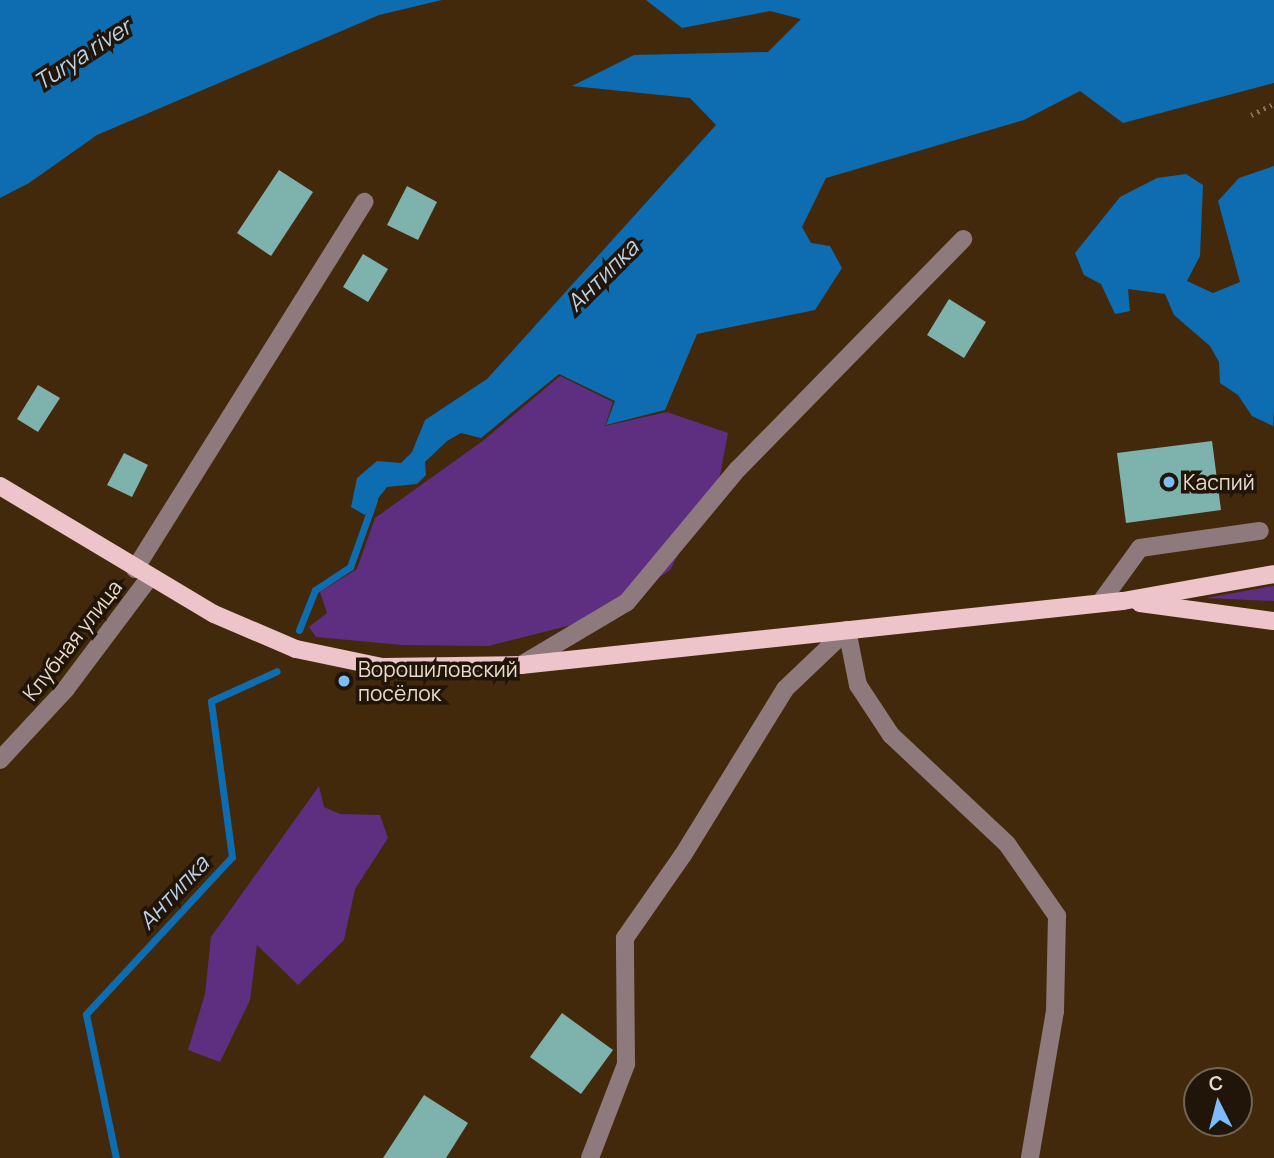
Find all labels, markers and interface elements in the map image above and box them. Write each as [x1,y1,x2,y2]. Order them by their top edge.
water label: Turya river [28,12,136,96]
water label: Антипка [560,233,644,317]
place label: Каспий [1183,469,1255,495]
marker: Каспий [1161,474,1177,490]
street label: Клубная улица [17,575,127,705]
place label: Ворошиловский посёлок [358,656,518,706]
marker: Ворошиловский посёлок [336,673,352,689]
water label: Антипка [132,850,214,934]
north arrow [1183,1067,1253,1137]
text: С [1208,1069,1224,1097]

